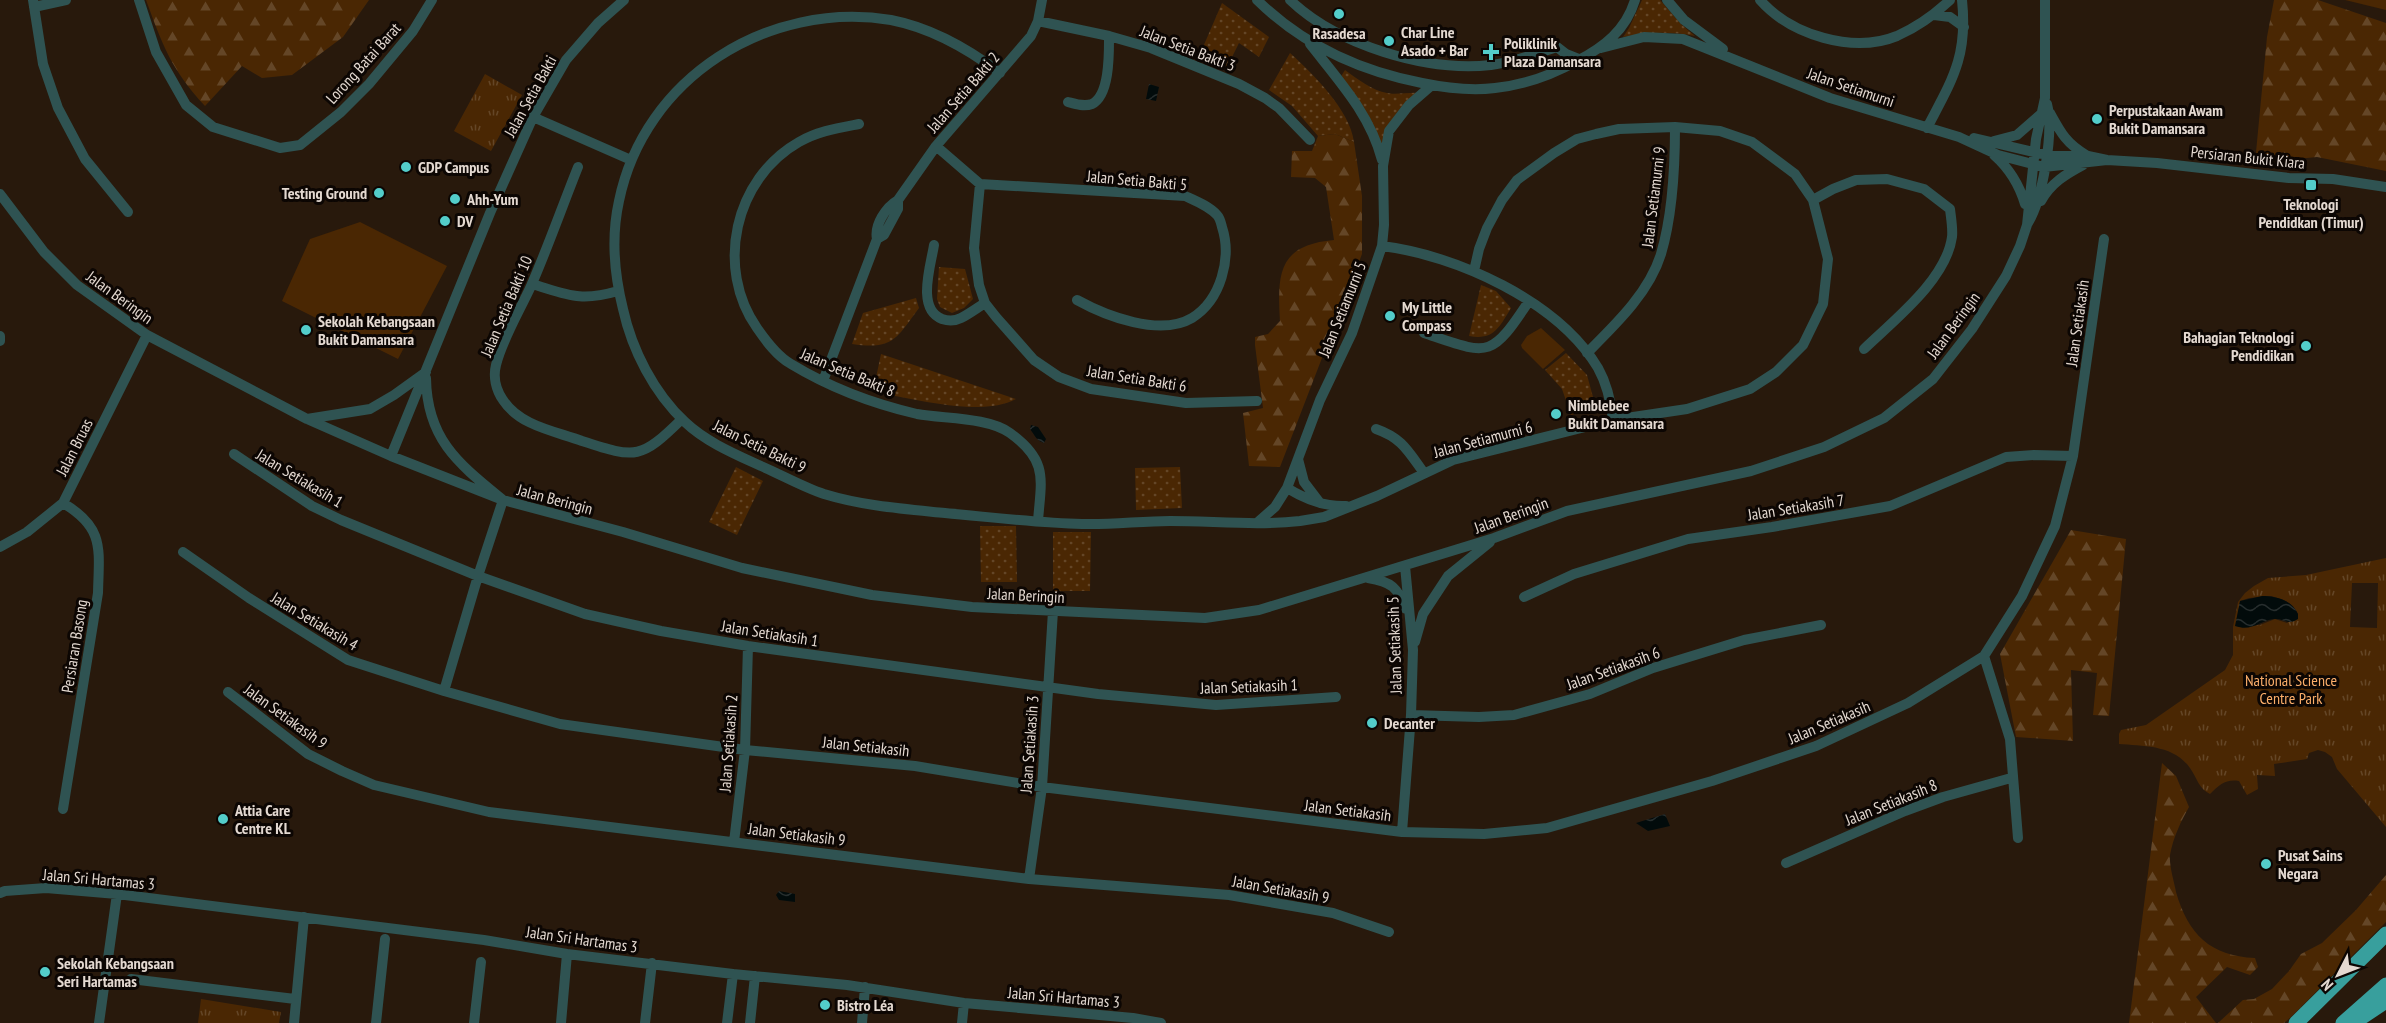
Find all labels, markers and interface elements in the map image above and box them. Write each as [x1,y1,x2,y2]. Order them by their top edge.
marker: Rasadesa [1332,7,1346,21]
street label: Lorong Batai Barat [321,18,405,108]
street label: Jalan Setia Bakti 3 [1137,20,1239,75]
place label: Char Line Asado + Bar [1400,22,1469,60]
place label: Rasadesa [1312,23,1366,43]
place label: Poliklinik Plaza Damansara [1504,33,1602,71]
marker: Char Line Asado + Bar [1382,34,1396,48]
marker: Poliklinik Plaza Damansara [1482,43,1500,61]
street label: Jalan Setia Bakti 2 [922,48,1004,137]
street label: Jalan Setia Bakti [499,52,561,141]
street label: Jalan Setiamurni [1804,62,1897,111]
place label: Perpustakaan Awam Bukit Damansara [2109,100,2223,138]
marker: Perpustakaan Awam Bukit Damansara [2090,112,2104,126]
street label: Persiaran Bukit Kiara [2190,141,2306,173]
street label: Jalan Setiamurni 9 [1637,145,1669,250]
place label: GDP Campus [418,157,489,177]
marker: GDP Campus [399,160,413,174]
street label: Jalan Setia Bakti 5 [1085,166,1188,194]
marker: Teknologi Pendidkan (Timur) [2304,178,2318,192]
place label: Testing Ground [282,183,367,203]
marker: Testing Ground [372,186,386,200]
place label: Ahh-Yum [466,189,518,209]
marker: Ahh-Yum [448,192,462,206]
place label: Teknologi Pendidkan (Timur) [2258,194,2364,232]
place label: DV [457,211,474,231]
marker: DV [438,214,452,228]
street label: Jalan Setia Bakti 10 [475,253,536,360]
street label: Jalan Setiamurni 5 [1313,258,1370,361]
street label: Jalan Beringin [82,266,157,328]
street label: Jalan Setiakasih [2061,279,2093,368]
street label: Jalan Beringin [1922,288,1984,363]
place label: My Little Compass [1402,297,1452,335]
marker: My Little Compass [1383,309,1397,323]
place label: Sekolah Kebangsaan Bukit Damansara [318,311,435,349]
marker: Sekolah Kebangsaan Bukit Damansara [299,323,313,337]
place label: Bahagian Teknologi Pendidikan [2183,327,2294,365]
marker: Bahagian Teknologi Pendidikan [2299,339,2313,353]
street label: Jalan Setia Bakti 8 [797,343,898,401]
street label: Jalan Setia Bakti 6 [1085,360,1188,396]
place label: Nimblebee Bukit Damansara [1568,395,1665,433]
marker: Nimblebee Bukit Damansara [1549,407,1563,421]
street label: Jalan Bruas [51,415,97,480]
street label: Jalan Setia Bakti 9 [710,415,810,477]
street label: Jalan Setiamurni 6 [1430,416,1535,462]
street label: Jalan Setiakasih 1 [252,444,347,512]
street label: Jalan Beringin [514,479,595,519]
street label: Jalan Setiakasih 7 [1745,489,1846,525]
street label: Jalan Beringin [1470,492,1551,538]
street label: Jalan Beringin [986,583,1065,607]
street label: Jalan Setiakasih 4 [267,587,362,655]
street label: Jalan Setiakasih 5 [1382,596,1406,695]
street label: Persiaran Basong [57,598,91,694]
street label: Jalan Setiakasih 1 [719,615,820,651]
street label: Jalan Setiakasih 6 [1563,642,1662,694]
park label: National Science Centre Park [2245,670,2337,708]
street label: Jalan Setiakasih 1 [1199,674,1298,698]
street label: Jalan Setiakasih 9 [240,679,331,753]
street label: Jalan Setiakasih 2 [715,694,741,793]
street label: Jalan Setiakasih 3 [1016,695,1042,794]
street label: Jalan Setiakasih [1784,696,1873,749]
place label: Decanter [1384,713,1435,733]
marker: Decanter [1365,716,1379,730]
street label: Jalan Setiakasih [821,731,910,760]
street label: Jalan Setiakasih 8 [1841,774,1940,830]
street label: Jalan Setiakasih [1303,795,1392,825]
place label: Attia Care Centre KL [234,800,291,838]
marker: Attia Care Centre KL [216,812,230,826]
street label: Jalan Setiakasih 9 [746,818,847,850]
place label: Pusat Sains Negara [2278,845,2343,883]
marker: Pusat Sains Negara [2259,857,2273,871]
street label: Jalan Sri Hartamas 3 [41,864,156,894]
street label: Jalan Setiakasih 9 [1230,870,1331,907]
street label: Jalan Sri Hartamas 3 [524,921,639,957]
north arrow [2308,945,2368,1005]
place label: Sekolah Kebangsaan Seri Hartamas [57,953,174,991]
marker: Sekolah Kebangsaan Seri Hartamas [38,965,52,979]
text: N [2317,975,2337,995]
street label: Jalan Sri Hartamas 3 [1006,982,1121,1012]
place label: Bistro Léa [837,995,894,1015]
marker: Bistro Léa [818,998,832,1012]

